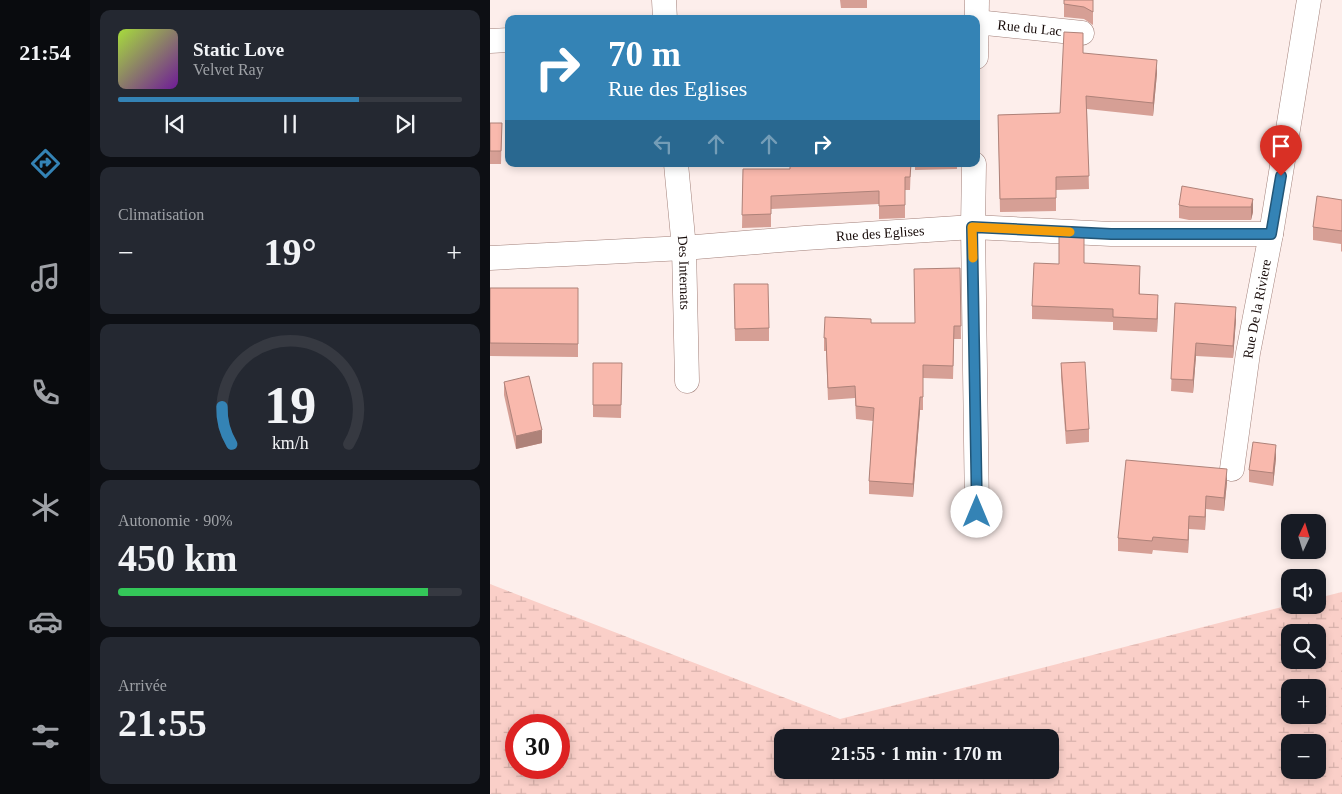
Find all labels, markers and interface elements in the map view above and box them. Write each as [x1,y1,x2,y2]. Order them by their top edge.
street label: Rue du Lac [997,17,1063,38]
icon: right [525,35,590,100]
text: 70 m [608,35,681,74]
text: Static Love [193,39,284,60]
text: 21:54 [19,40,71,65]
text: Velvet Ray [193,61,264,78]
text: Rue des Eglises [608,76,747,101]
icon: previous [161,110,189,138]
icon: pause [276,110,304,138]
icon: next [391,110,419,138]
pin [1260,125,1302,176]
icon: left [649,130,677,158]
icon: ahead [702,130,730,158]
icon: ahead [755,130,783,158]
icon: right [808,130,836,158]
icon: arrive [1267,132,1295,160]
icon: directions [28,146,63,181]
text: Climatisation [118,206,204,223]
street label: Rue des Eglises [835,223,925,243]
text: 19° [263,231,317,273]
street label: Des Internats [675,235,693,310]
text: − [118,237,134,268]
text: + [446,237,462,268]
street label: Rue De la Riviere [1240,258,1273,359]
icon: music [28,260,63,295]
icon: phone [28,375,63,410]
text: 19 [264,377,316,434]
text: km/h [272,433,308,453]
position arrow [950,485,1002,537]
icon: climate [28,490,63,525]
text: Autonomie · 90% [118,512,233,529]
north arrow [1281,514,1326,559]
map controls [1281,514,1326,779]
text: 450 km [118,537,237,579]
button: sound [1281,569,1326,614]
icon: car [28,604,63,639]
button: search [1281,624,1326,669]
text: Arrivée [118,677,167,694]
button: + [1281,679,1326,724]
text: 21:55 [118,702,207,744]
speed limit sign: 30 [505,714,570,779]
icon: filters [28,719,63,754]
button: − [1281,734,1326,779]
text: 21:55 · 1 min · 170 m [831,743,1002,764]

